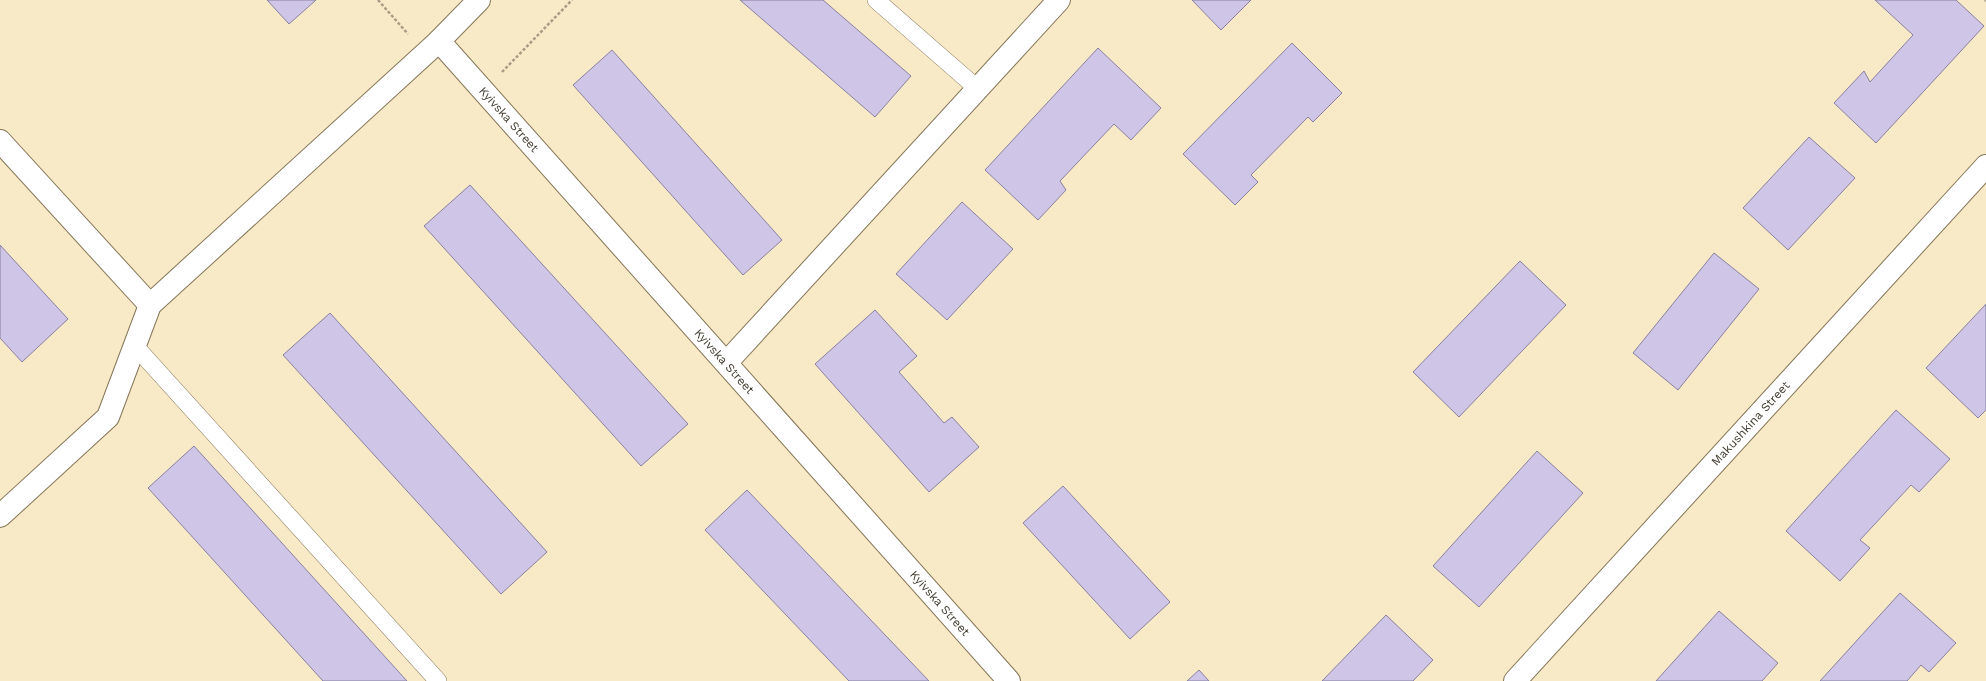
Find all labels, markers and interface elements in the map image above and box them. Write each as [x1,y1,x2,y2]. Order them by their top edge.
street label: Kyivska Street [476,84,542,155]
street label: Kyivska Street [692,326,757,397]
street label: Makushkina Street [1709,378,1793,468]
street label: Kyivska Street [907,568,973,639]

